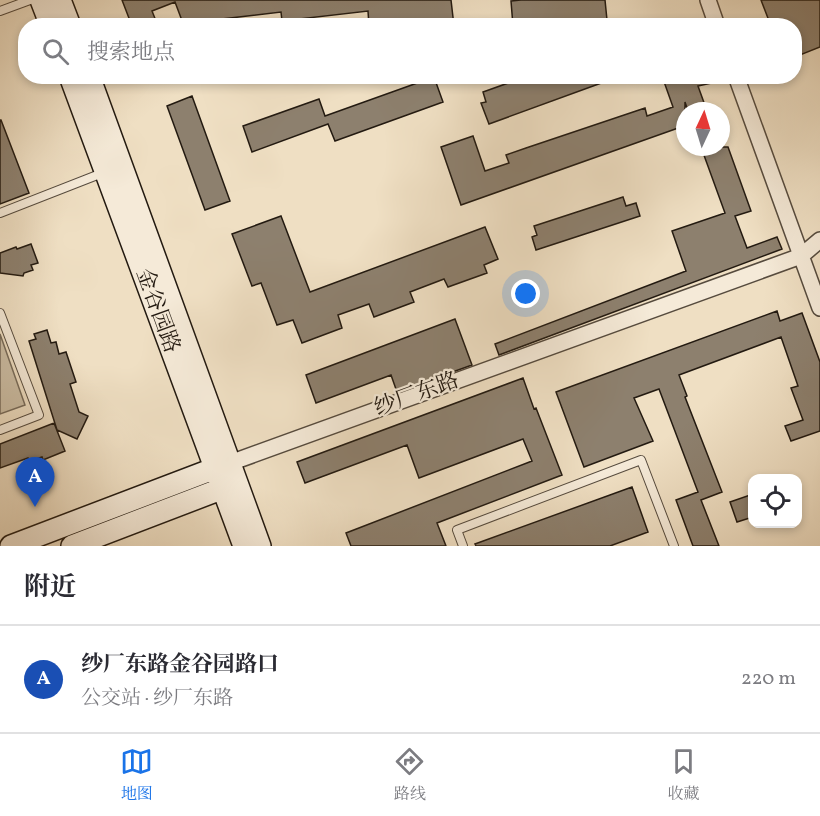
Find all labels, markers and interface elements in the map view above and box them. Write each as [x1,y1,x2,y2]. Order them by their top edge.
search box [18,18,802,84]
icon: search [39,35,72,68]
text: 搜索地点 [87,38,175,69]
north arrow [676,102,730,156]
street label: 金谷园路 [127,264,187,358]
your location [511,279,540,308]
street label: 纱厂东路 [370,365,464,425]
pin: A [15,458,54,507]
map controls [748,474,802,528]
button: locate [748,474,802,528]
text: 附近 [24,570,76,606]
text: 纱厂东路金谷园路口 [81,650,279,681]
text: A [36,665,51,693]
text: 220 m [741,665,796,693]
text: 公交站 · 纱厂东路 [81,685,233,713]
tab: 地图 [120,745,153,806]
tab: 路线 [393,745,426,806]
tab: 收藏 [667,745,700,806]

